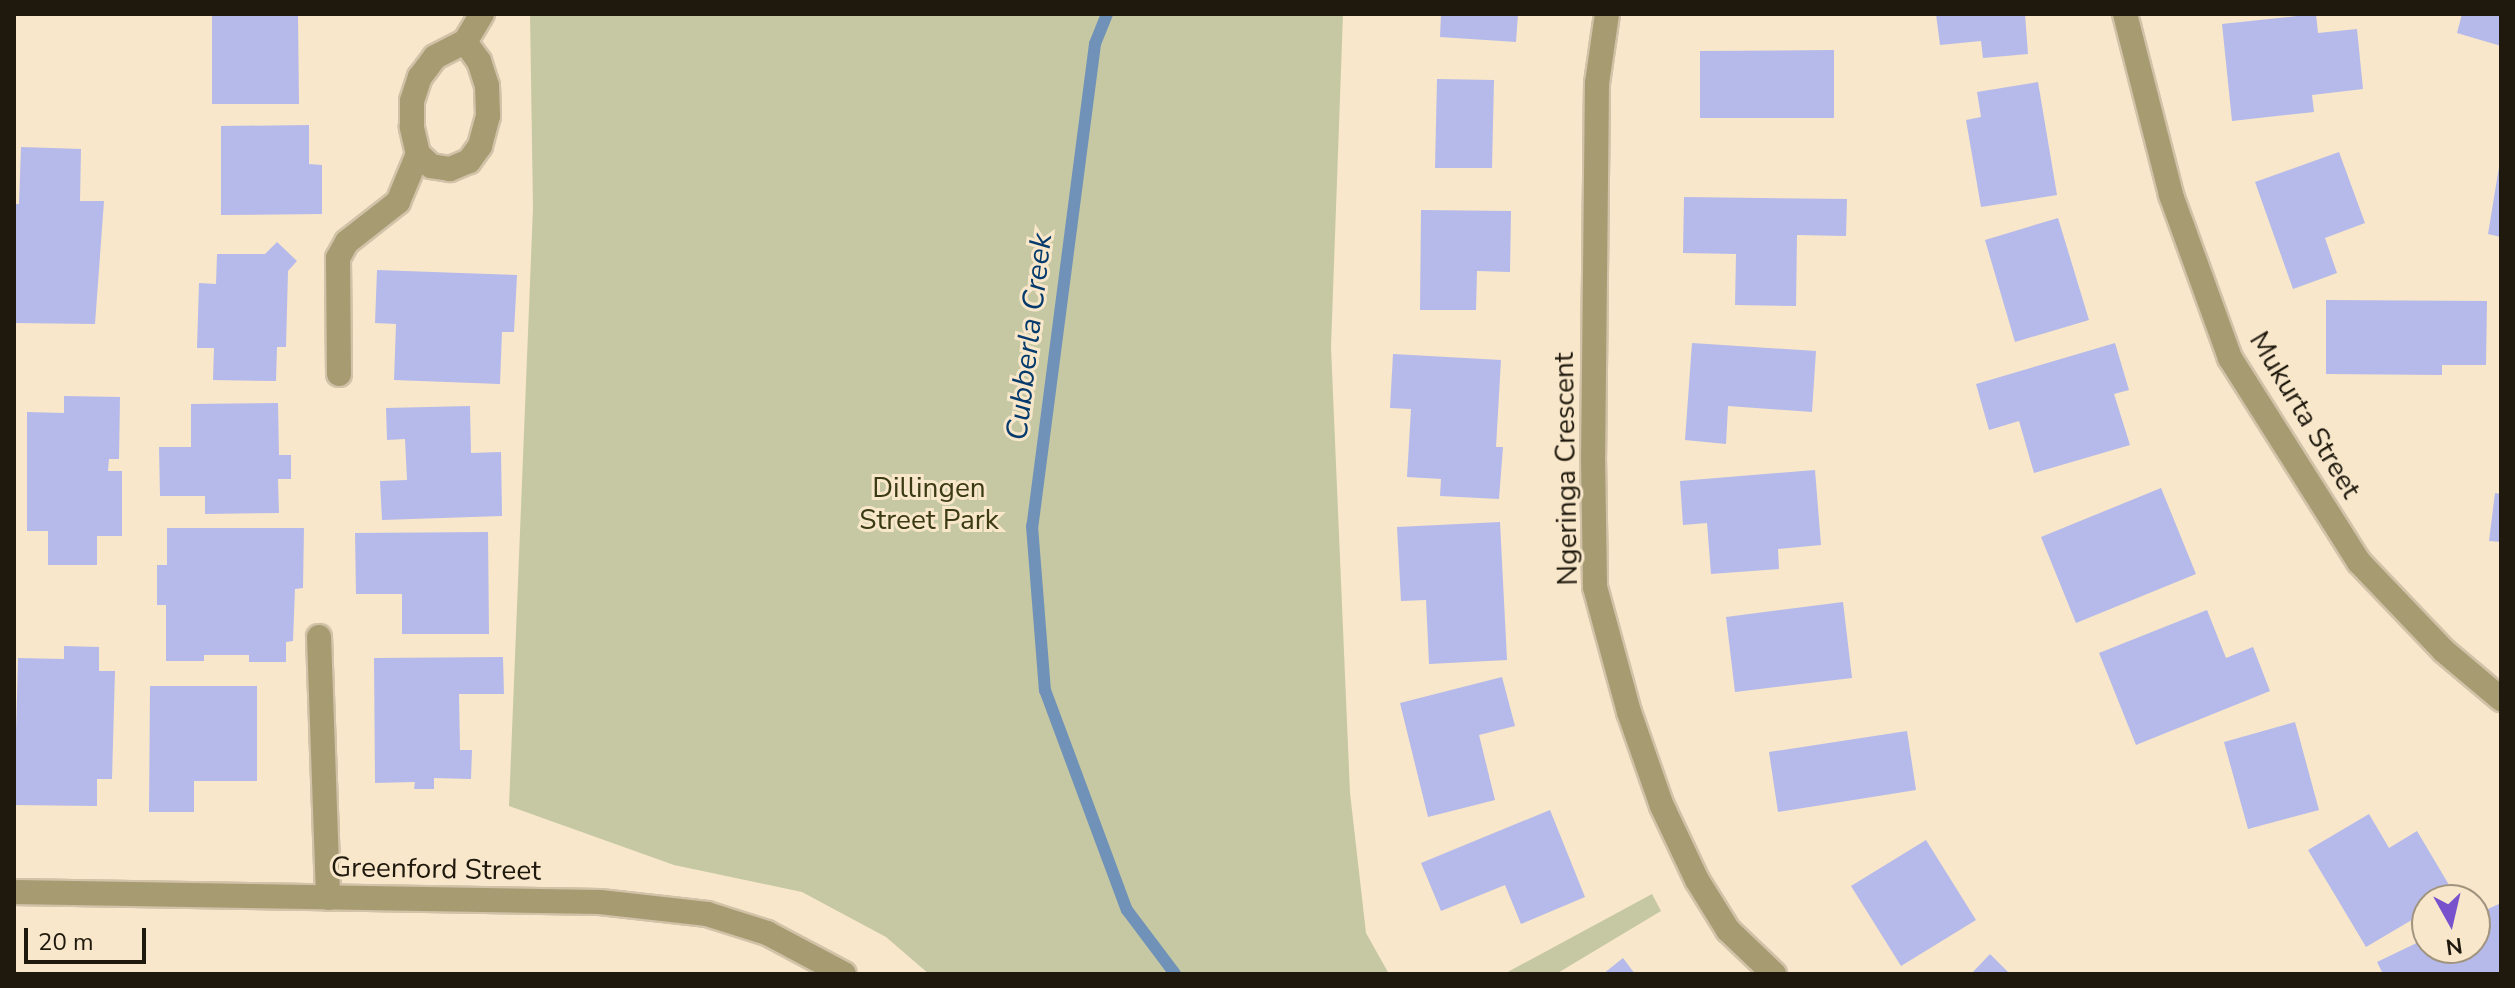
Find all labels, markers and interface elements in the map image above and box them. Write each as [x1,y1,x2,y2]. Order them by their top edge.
water label: Cubberla Creek [999,231,1061,443]
street label: Mukurta Street [2242,326,2368,504]
street label: Ngeringa Crescent [1547,352,1585,586]
park label: Dillingen Street Park [859,471,999,537]
street label: Greenford Street [331,850,541,888]
north arrow [2411,884,2491,964]
scale bar [28,912,150,962]
text: 20 m [38,926,94,958]
text: N [2444,930,2464,962]

